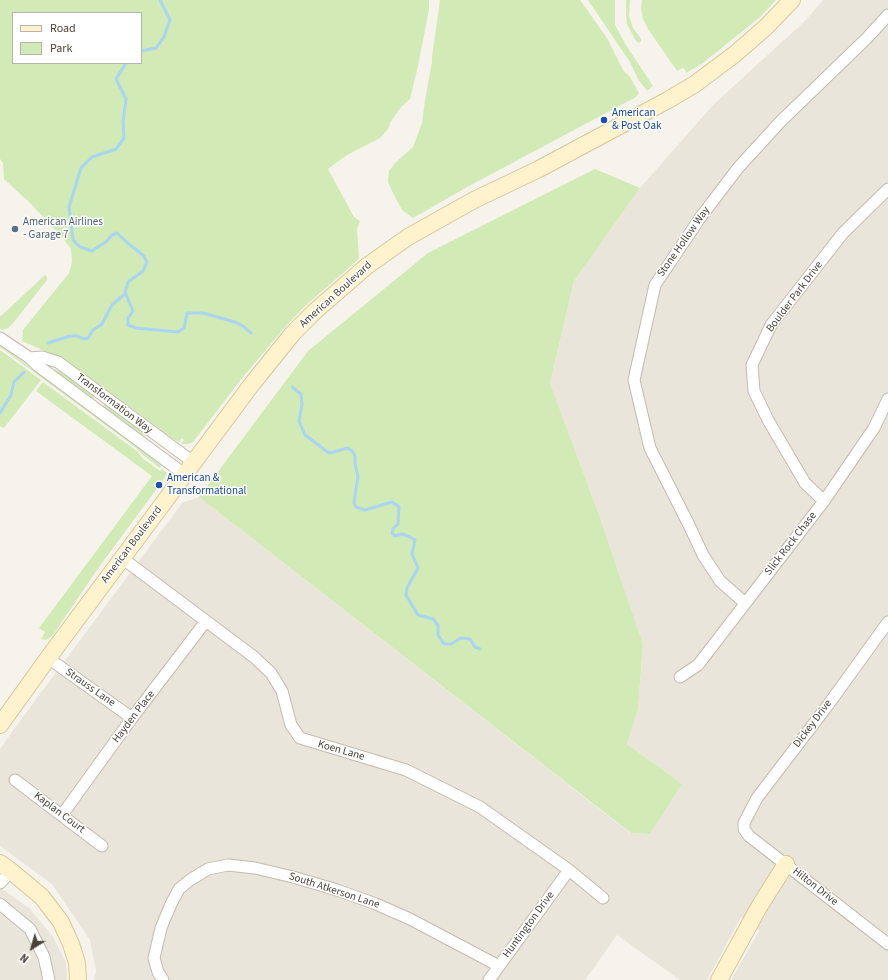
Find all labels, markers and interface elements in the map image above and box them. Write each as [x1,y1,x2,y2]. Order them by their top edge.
legend [12,12,142,64]
text: Road [50,20,76,37]
text: Park [50,40,72,57]
place label: American & Post Oak [612,107,661,133]
marker: American & Post Oak [599,115,609,125]
street label: Stone Hollow Way [655,204,713,280]
place label: American Airlines - Garage 7 [23,216,103,242]
marker: American Airlines - Garage 7 [10,224,20,234]
street label: American Boulevard [297,259,375,331]
street label: Boulder Park Drive [764,259,826,335]
street label: Transformation Way [73,371,155,437]
place label: American & Transformational [167,472,246,498]
marker: American & Transformational [154,480,164,490]
street label: American Boulevard [99,504,165,586]
street label: Slick Rock Chase [762,510,820,578]
street label: Strauss Lane [62,666,118,710]
street label: Hayden Place [110,688,158,746]
street label: Dickey Drive [791,697,835,751]
street label: Koen Lane [316,738,366,764]
street label: Kaplan Court [31,790,87,836]
street label: Hilton Drive [790,865,840,909]
street label: South Atkerson Lane [287,870,381,912]
street label: Huntington Drive [501,889,557,961]
north arrow [12,928,52,968]
text: N [17,950,32,966]

